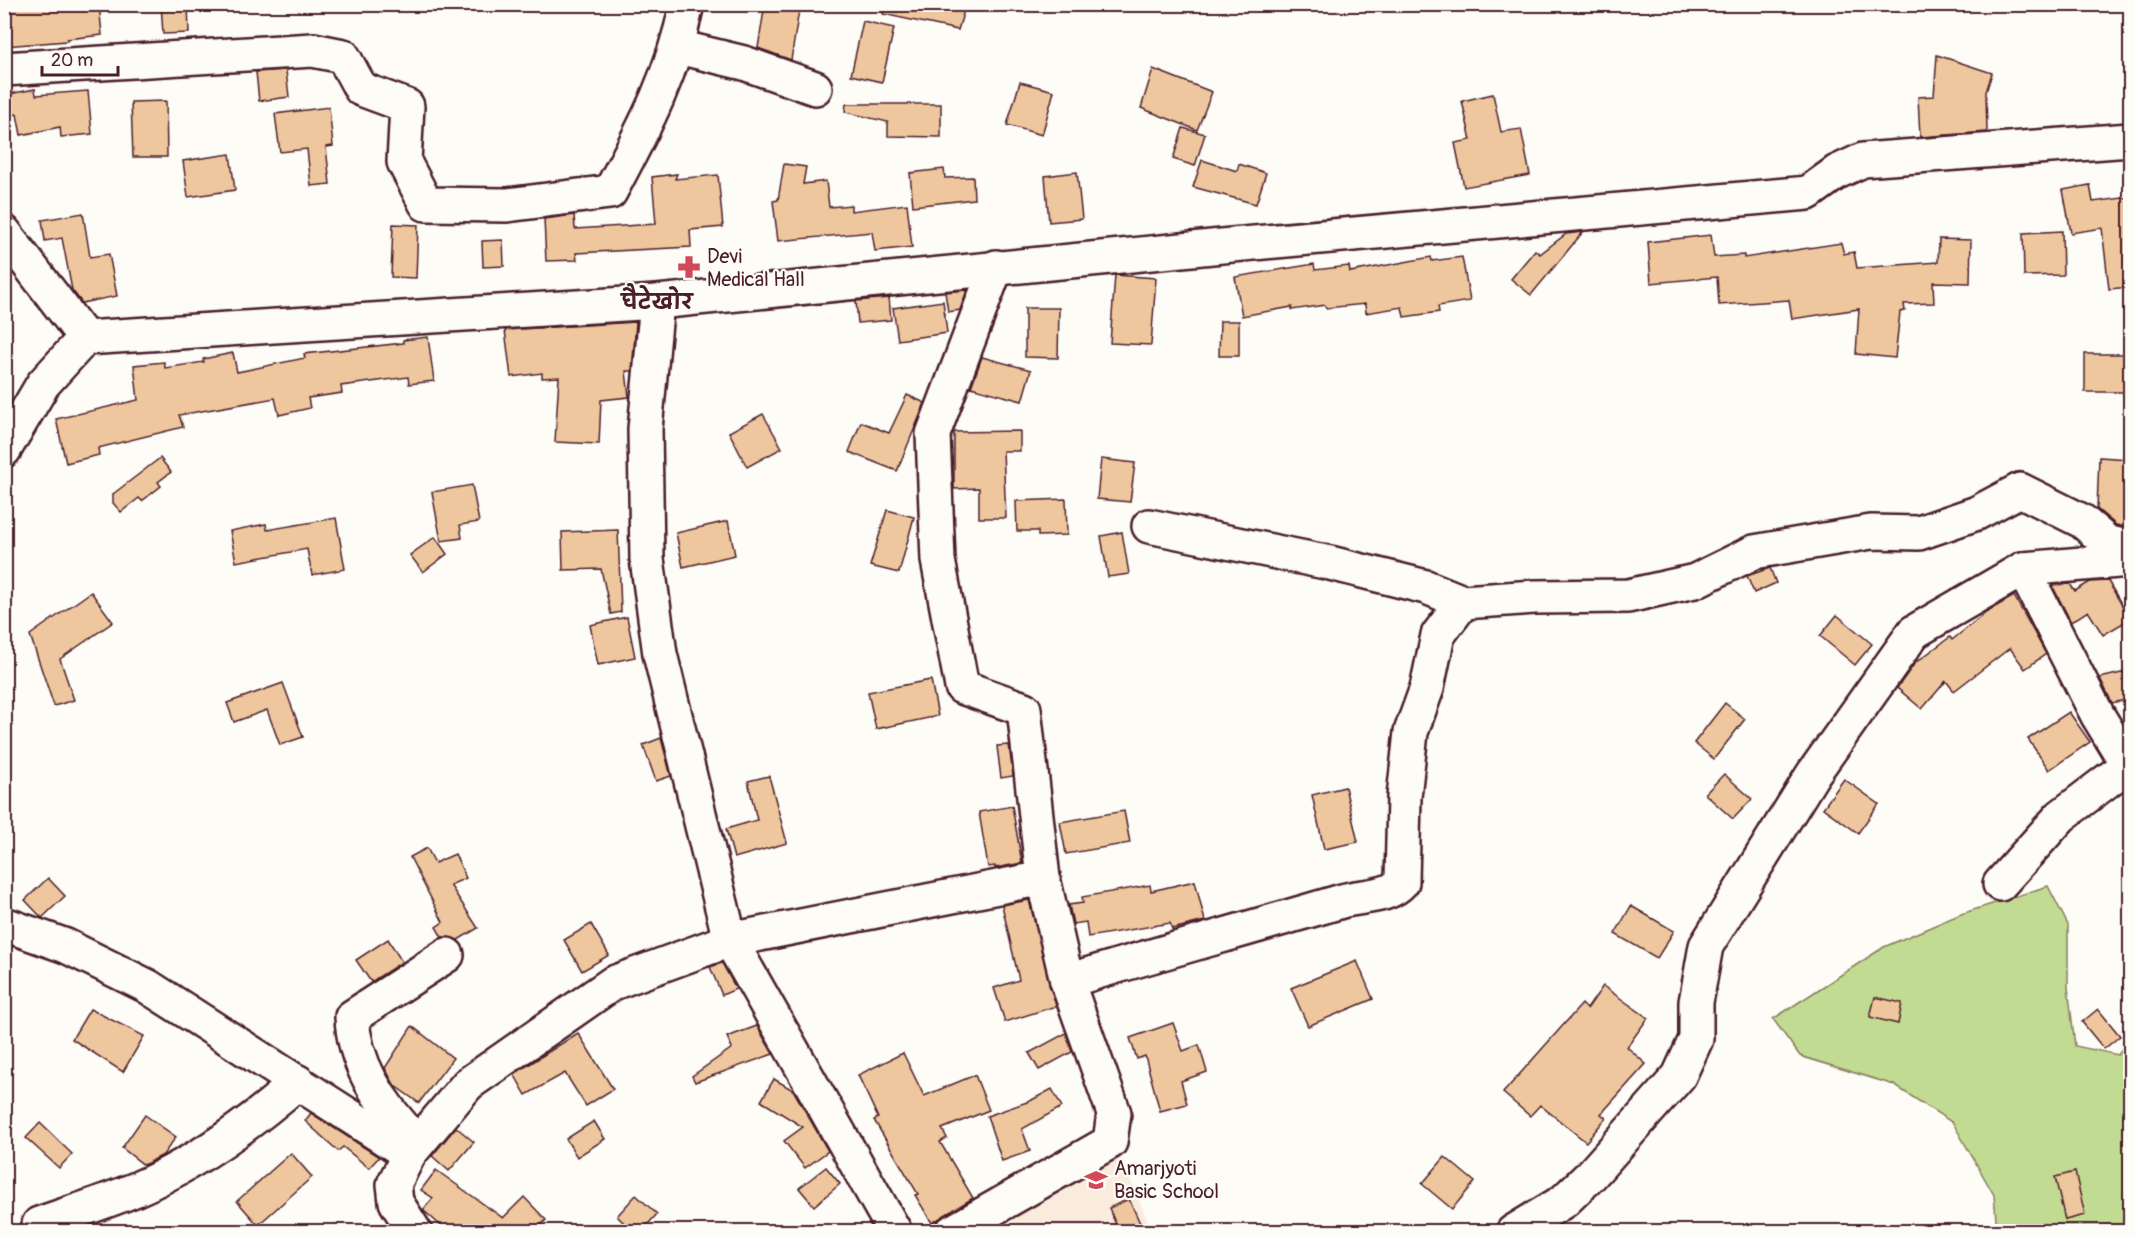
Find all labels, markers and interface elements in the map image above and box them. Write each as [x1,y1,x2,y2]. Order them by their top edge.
scale bar [42,39,118,77]
text: 20 m [51,49,93,72]
place label: Devi Medical Hall [707,244,805,292]
pharmacy icon: Devi Medical Hall [676,254,702,280]
district label: घैटेखोर [619,282,694,316]
place label: Amarjyoti Basic School [1114,1156,1219,1204]
school or university icon: Amarjyoti Basic School [1083,1167,1109,1193]

